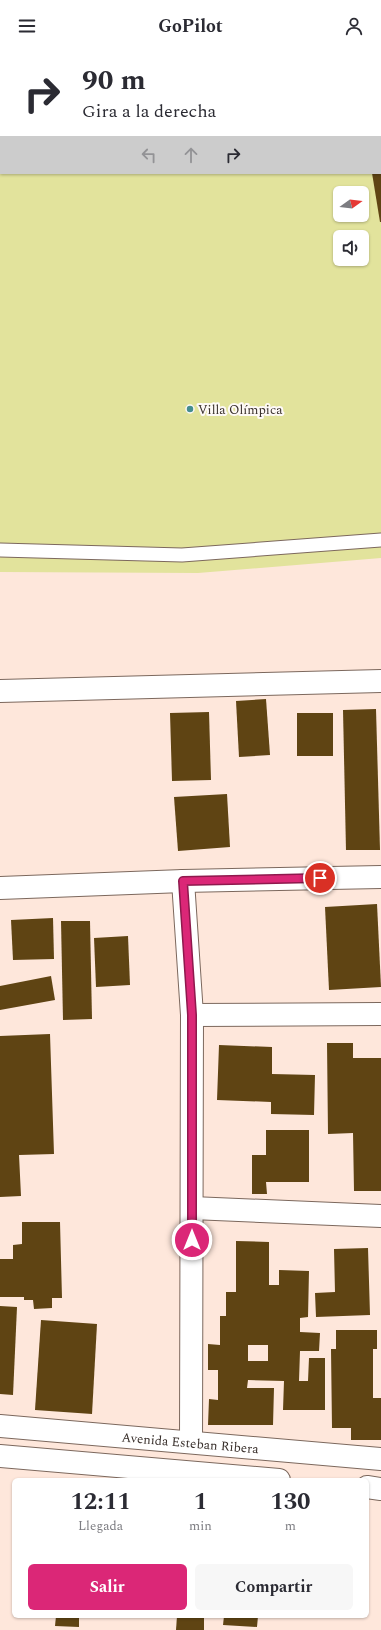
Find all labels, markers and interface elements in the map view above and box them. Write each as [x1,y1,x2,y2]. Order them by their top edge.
text: GoPilot [158,13,223,40]
icon: menu [16,15,38,37]
icon: person [343,15,365,37]
text: 90 m [82,59,146,102]
icon: right [16,68,68,120]
text: Gira a la derecha [82,98,216,125]
icon: left [138,144,160,166]
icon: ahead [180,144,202,166]
icon: right [222,144,244,166]
north arrow [333,186,369,222]
map controls [333,186,369,266]
button: sound [333,230,369,266]
place label: Villa Olímpica [198,400,283,420]
marker: Villa Olímpica [185,404,195,414]
pin [303,861,337,895]
icon: arrive [309,867,331,889]
position arrow [171,1219,213,1261]
street label: Avenida Esteban Ribera [121,1428,260,1459]
text: 12:11 [70,1484,131,1520]
text: 1 [194,1484,207,1520]
text: 130 [270,1484,311,1520]
text: Llegada [78,1516,123,1536]
text: min [189,1516,212,1536]
text: m [285,1516,296,1536]
button: Salir [28,1564,187,1610]
button: Compartir [195,1564,353,1610]

